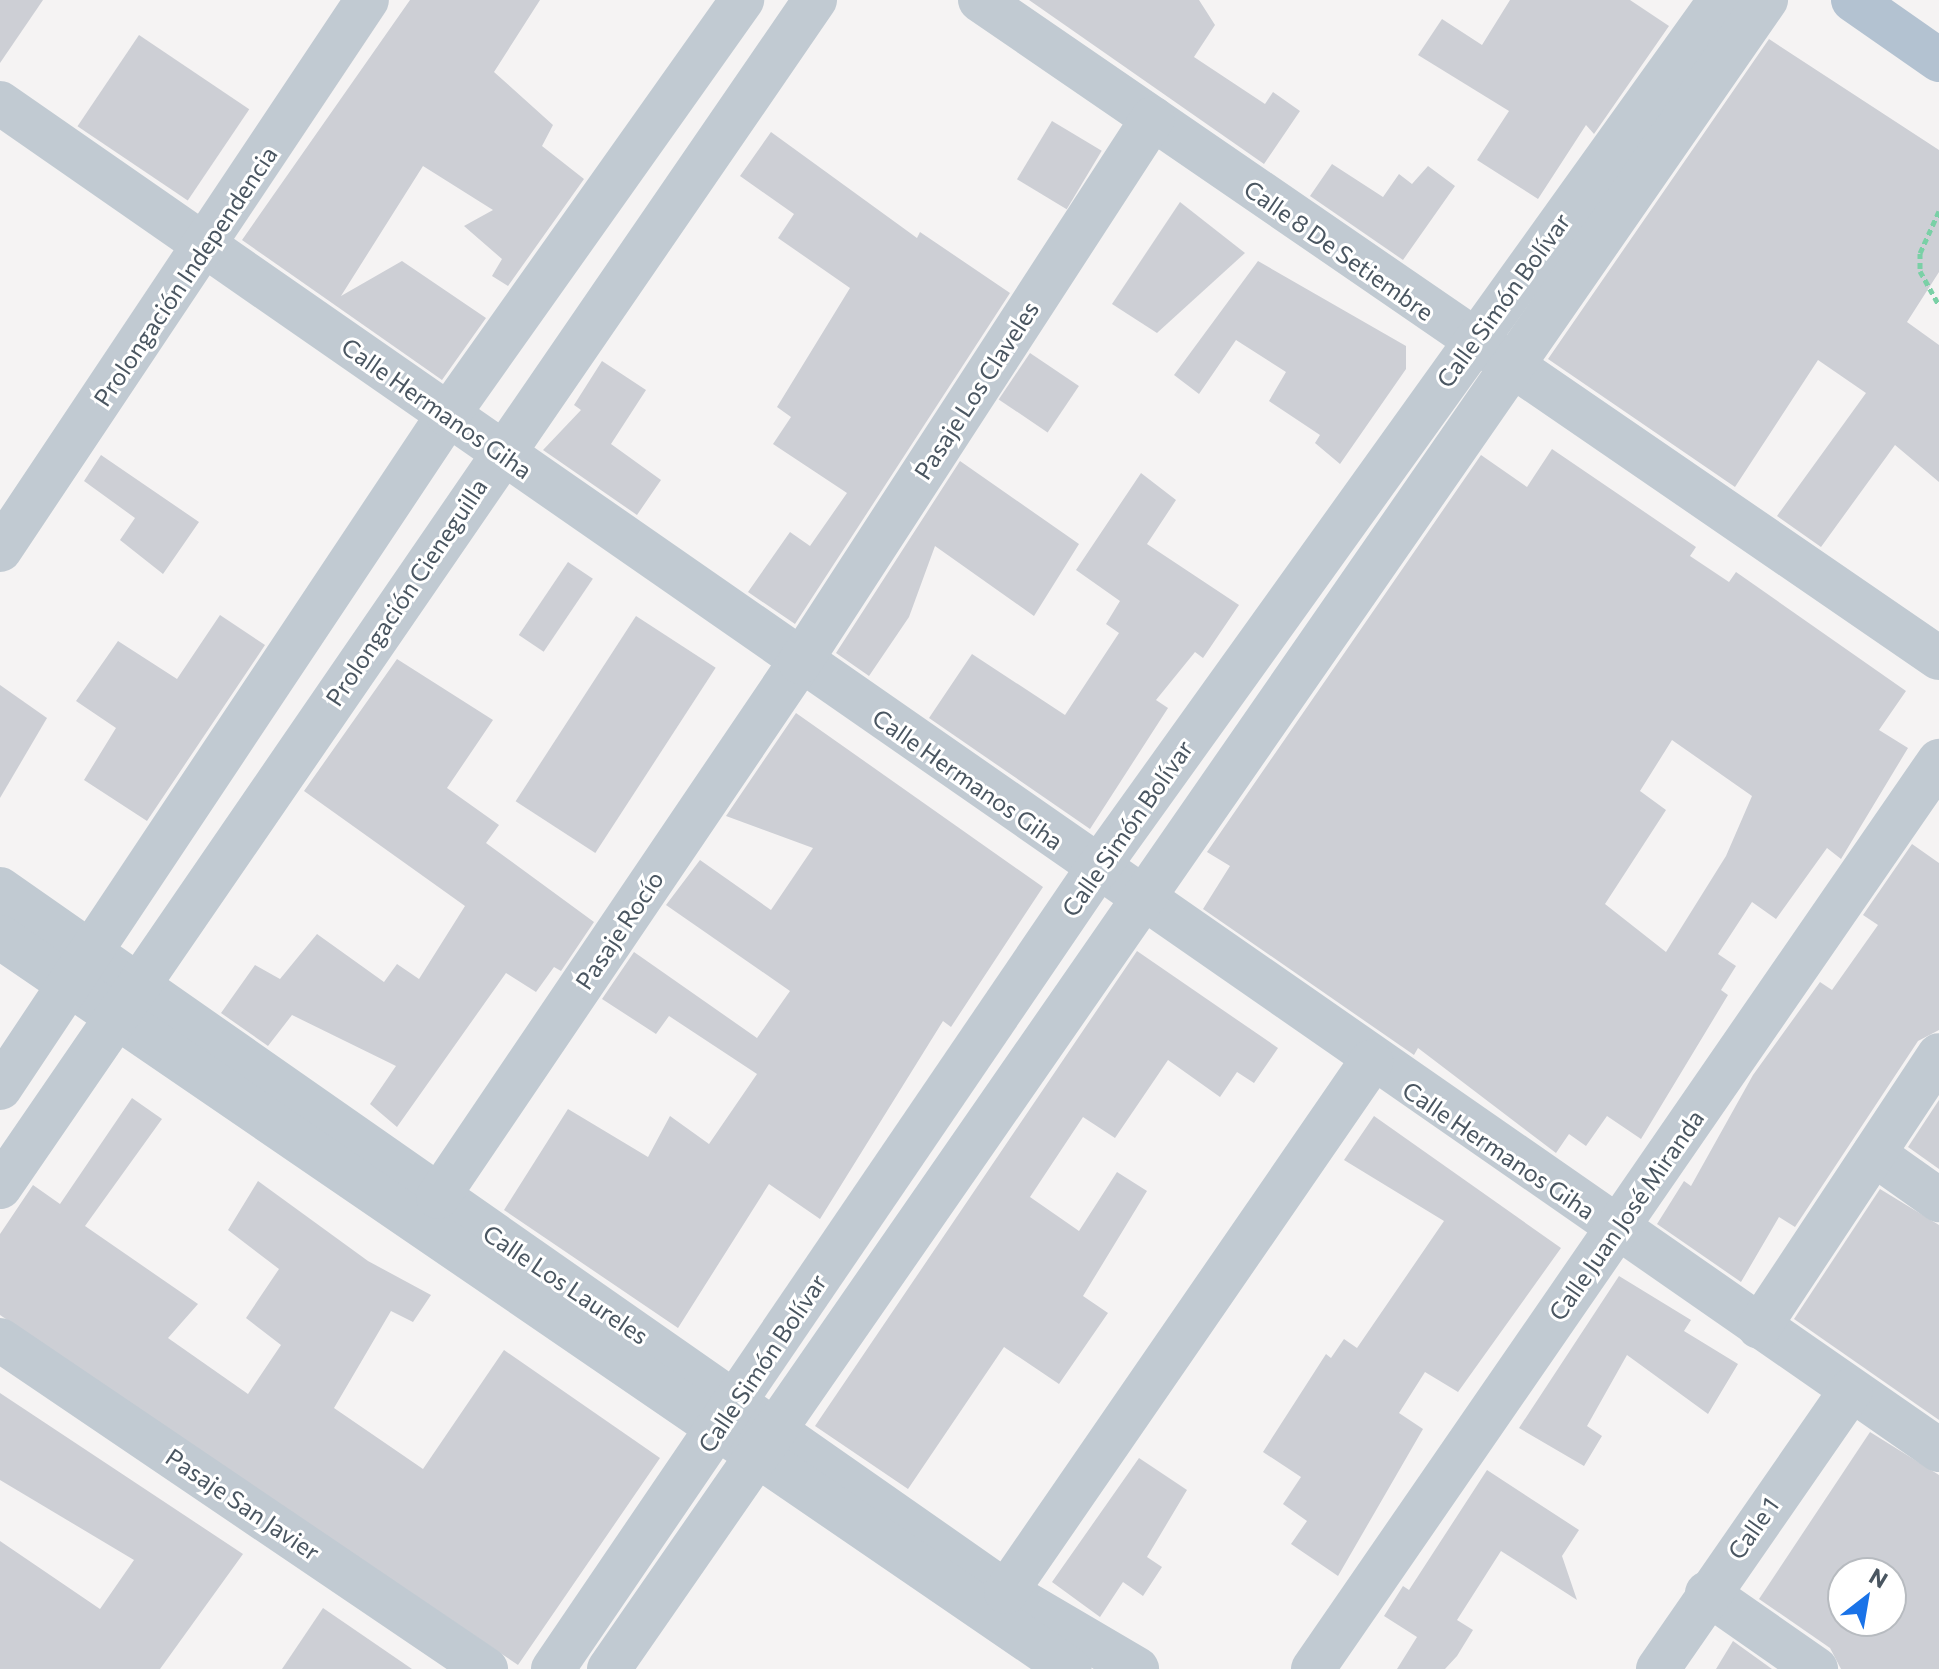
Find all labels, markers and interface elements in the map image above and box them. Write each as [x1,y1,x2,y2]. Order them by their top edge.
street label: Prolongación Independencia [87,141,283,411]
street label: Calle 8 De Setiembre [1239,174,1439,326]
street label: Calle Simón Bolívar [1430,207,1576,393]
street label: Pasaje Los Claveles [908,295,1044,485]
street label: Calle Hermanos Giha [336,332,538,484]
street label: Prolongación Cieneguilla [319,473,493,711]
street label: Calle Hermanos Giha [867,703,1069,855]
street label: Calle Simón Bolívar [1055,734,1199,922]
street label: Pasaje Rocío [569,865,669,995]
street label: Calle Hermanos Giha [1397,1075,1601,1225]
street label: Calle Juan José Miranda [1542,1104,1710,1326]
street label: Calle Los Laureles [478,1218,654,1350]
street label: Calle Simón Bolívar [692,1268,832,1458]
street label: Pasaje San Javier [161,1442,325,1566]
street label: Calle 1 [1722,1492,1784,1564]
north arrow [1827,1557,1907,1637]
text: N [1865,1562,1893,1594]

